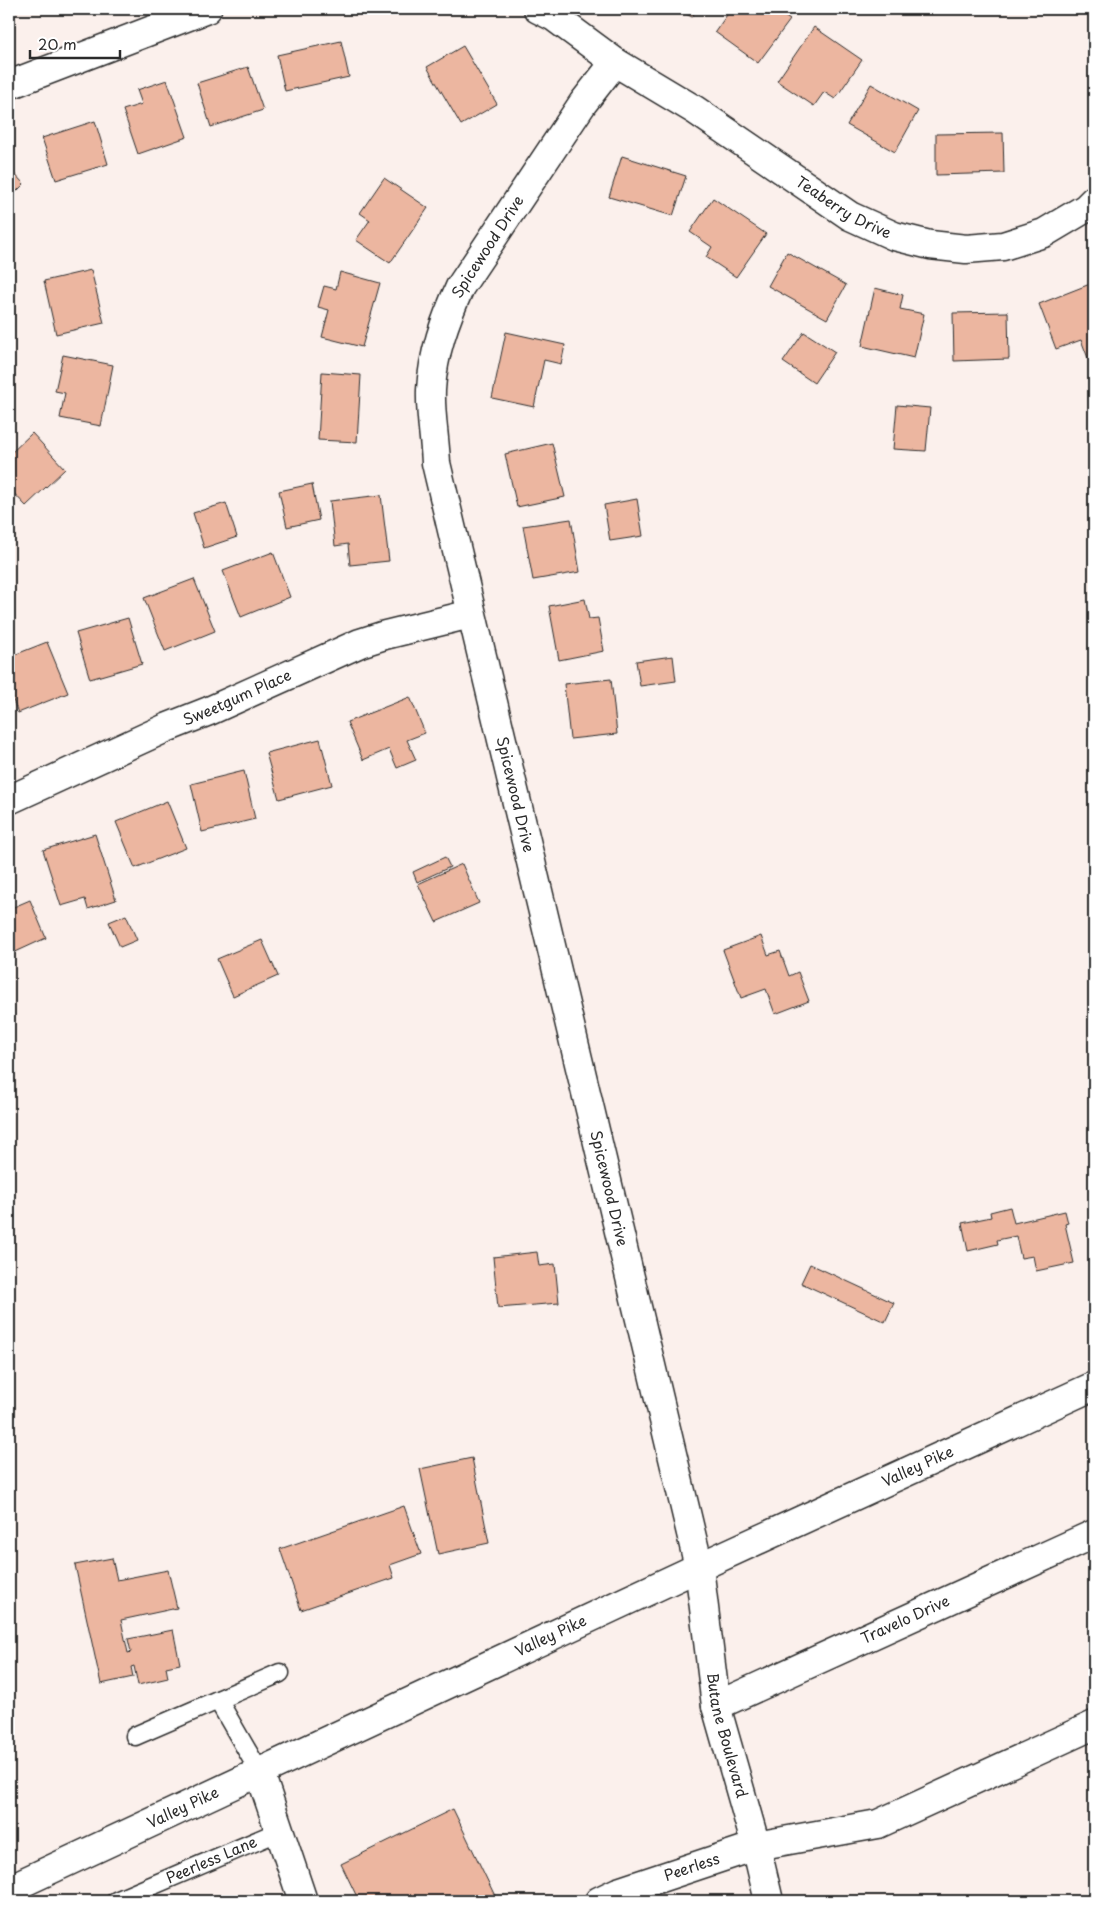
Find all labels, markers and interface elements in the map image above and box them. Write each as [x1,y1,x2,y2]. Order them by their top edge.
scale bar [30,28,120,60]
text: 20 m [38,32,77,55]
street label: Teaberry Drive [792,169,896,243]
street label: Spicewood Drive [445,190,529,302]
street label: Sweetgum Place [179,662,295,730]
street label: Spicewood Drive [492,734,541,855]
street label: Spicewood Drive [585,1128,635,1249]
street label: Valley Pike [877,1439,957,1492]
street label: Travelo Drive [857,1588,953,1649]
street label: Valley Pike [511,1608,590,1661]
street label: Butane Boulevard [702,1671,755,1800]
street label: Valley Pike [143,1780,222,1833]
street label: Peerless Lane [162,1829,260,1888]
street label: Peerless [661,1846,722,1886]

